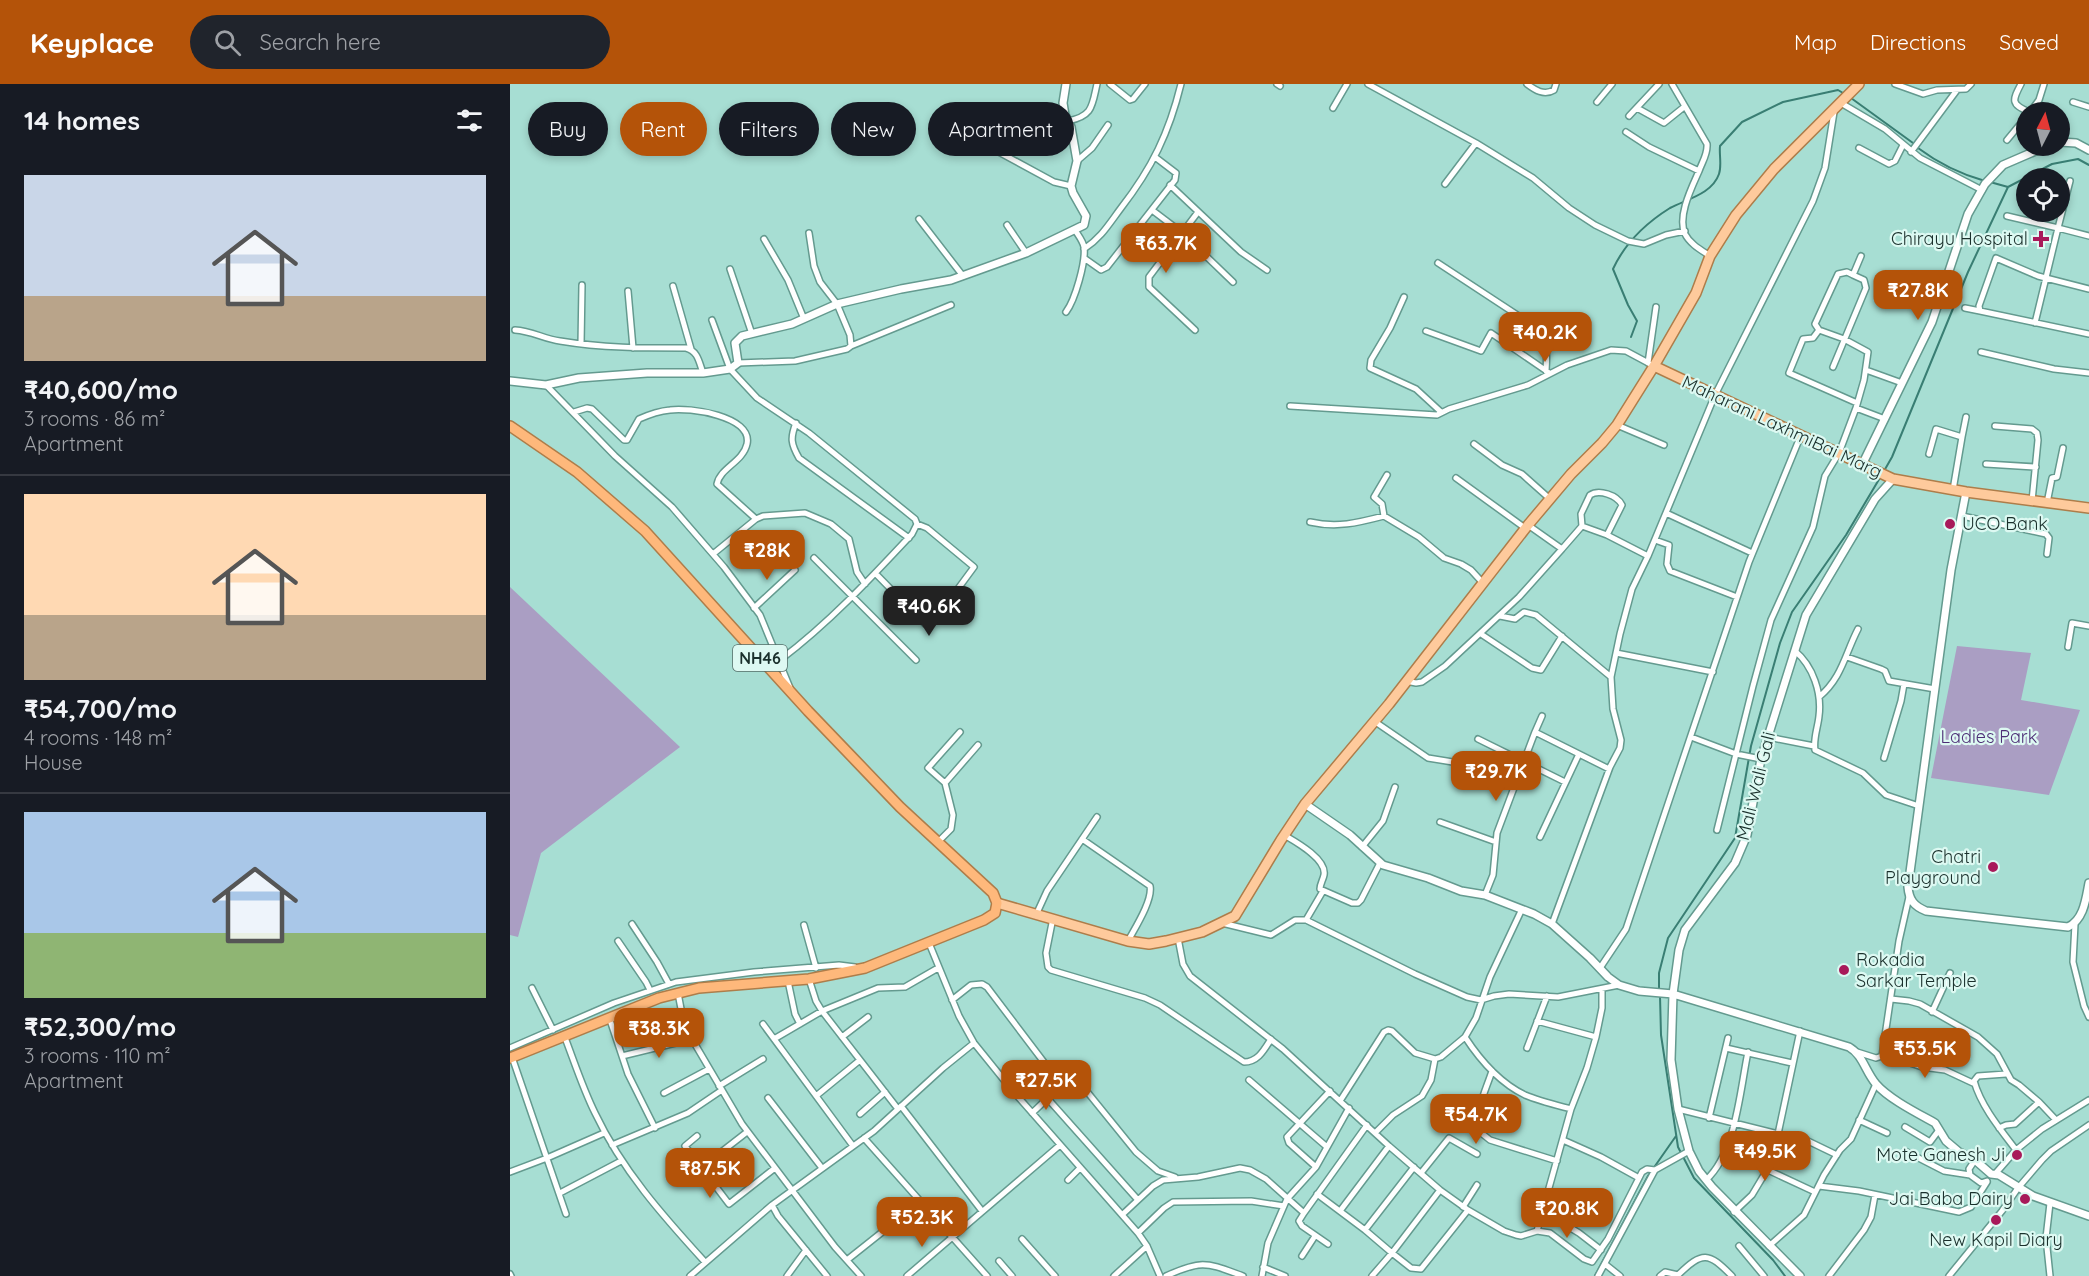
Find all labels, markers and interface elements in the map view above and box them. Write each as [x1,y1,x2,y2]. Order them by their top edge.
search box [190,15,610,69]
text: Keyplace [30,25,154,60]
icon: search [211,26,244,59]
text: Search here [259,28,381,56]
text: Map [1794,29,1837,55]
text: Directions [1870,29,1966,55]
text: Saved [1999,29,2059,55]
chip: Buy [528,102,608,156]
chip: Rent [620,102,707,156]
chip: Filters [719,102,819,156]
chip: New [831,102,916,156]
chip: Apartment [928,102,1074,156]
north arrow [2016,102,2070,156]
map controls [2016,102,2070,222]
text: 14 homes [24,104,140,137]
icon: filters [453,104,486,137]
button: locate [2016,168,2070,222]
icon: home [201,214,309,322]
pin: ₹63.7K [1117,223,1215,274]
place label: Chirayu Hospital [1891,227,2028,250]
text: ₹63.7K [1135,230,1197,255]
marker: Chirayu Hospital [2032,230,2050,248]
pin: ₹27.8K [1869,270,1967,321]
text: ₹27.8K [1887,277,1949,302]
pin: ₹40.2K [1496,312,1594,363]
text: ₹40.2K [1513,319,1577,344]
street label: Maharani LaxhmiBai Marg [1678,370,1886,483]
text: ₹40,600/mo [24,373,178,406]
text: 3 rooms · 86 m² [24,406,165,431]
text: Apartment [24,431,124,456]
place label: UCO Bank [1962,512,2048,535]
marker: UCO Bank [1943,517,1957,531]
pin: ₹28K [731,530,803,581]
icon: home [201,533,309,641]
text: ₹28K [744,537,790,562]
pin: ₹40.6K [880,586,978,637]
text: ₹40.6K [897,593,961,618]
road number: NH46 [733,645,787,671]
text: ₹54,700/mo [24,692,177,725]
text: 4 rooms · 148 m² [24,725,172,750]
park label: Ladies Park [1941,725,2037,748]
street label: Mali Wali Gali [1731,729,1780,843]
text: House [24,750,83,775]
pin: ₹29.7K [1447,751,1545,802]
text: ₹29.7K [1465,758,1527,783]
place label: Chatri Playground [1885,845,1981,889]
icon: home [201,851,309,959]
marker: Chatri Playground [1986,860,2000,874]
place label: Rokadia Sarkar Temple [1856,948,1977,992]
marker: Rokadia Sarkar Temple [1837,963,1851,977]
pin: ₹38.3K [610,1008,708,1059]
text: ₹52,300/mo [24,1010,176,1043]
text: ₹38.3K [628,1015,690,1040]
pin: ₹53.5K [1876,1028,1974,1079]
text: ₹53.5K [1894,1035,1956,1060]
text: 3 rooms · 110 m² [24,1043,171,1068]
pin: ₹27.5K [997,1060,1095,1111]
text: ₹27.5K [1015,1067,1077,1092]
text: Apartment [24,1068,124,1093]
pin: ₹54.7K [1427,1094,1525,1145]
text: ₹54.7K [1444,1101,1508,1126]
pin: ₹49.5K [1716,1131,1814,1182]
text: ₹49.5K [1734,1138,1796,1163]
place label: Mote Ganesh Ji [1876,1143,2005,1166]
pin: ₹87.5K [661,1148,759,1199]
marker: Mote Ganesh Ji [2010,1148,2024,1162]
text: ₹87.5K [679,1155,741,1180]
place label: Jai Baba Dairy [1889,1187,2013,1210]
pin: ₹20.8K [1518,1188,1616,1239]
marker: Jai Baba Dairy [2018,1192,2032,1206]
text: ₹20.8K [1535,1195,1599,1220]
pin: ₹52.3K [873,1197,971,1248]
text: ₹52.3K [891,1204,953,1229]
marker: New Kapil Diary [1989,1213,2003,1227]
place label: New Kapil Diary [1929,1228,2063,1251]

